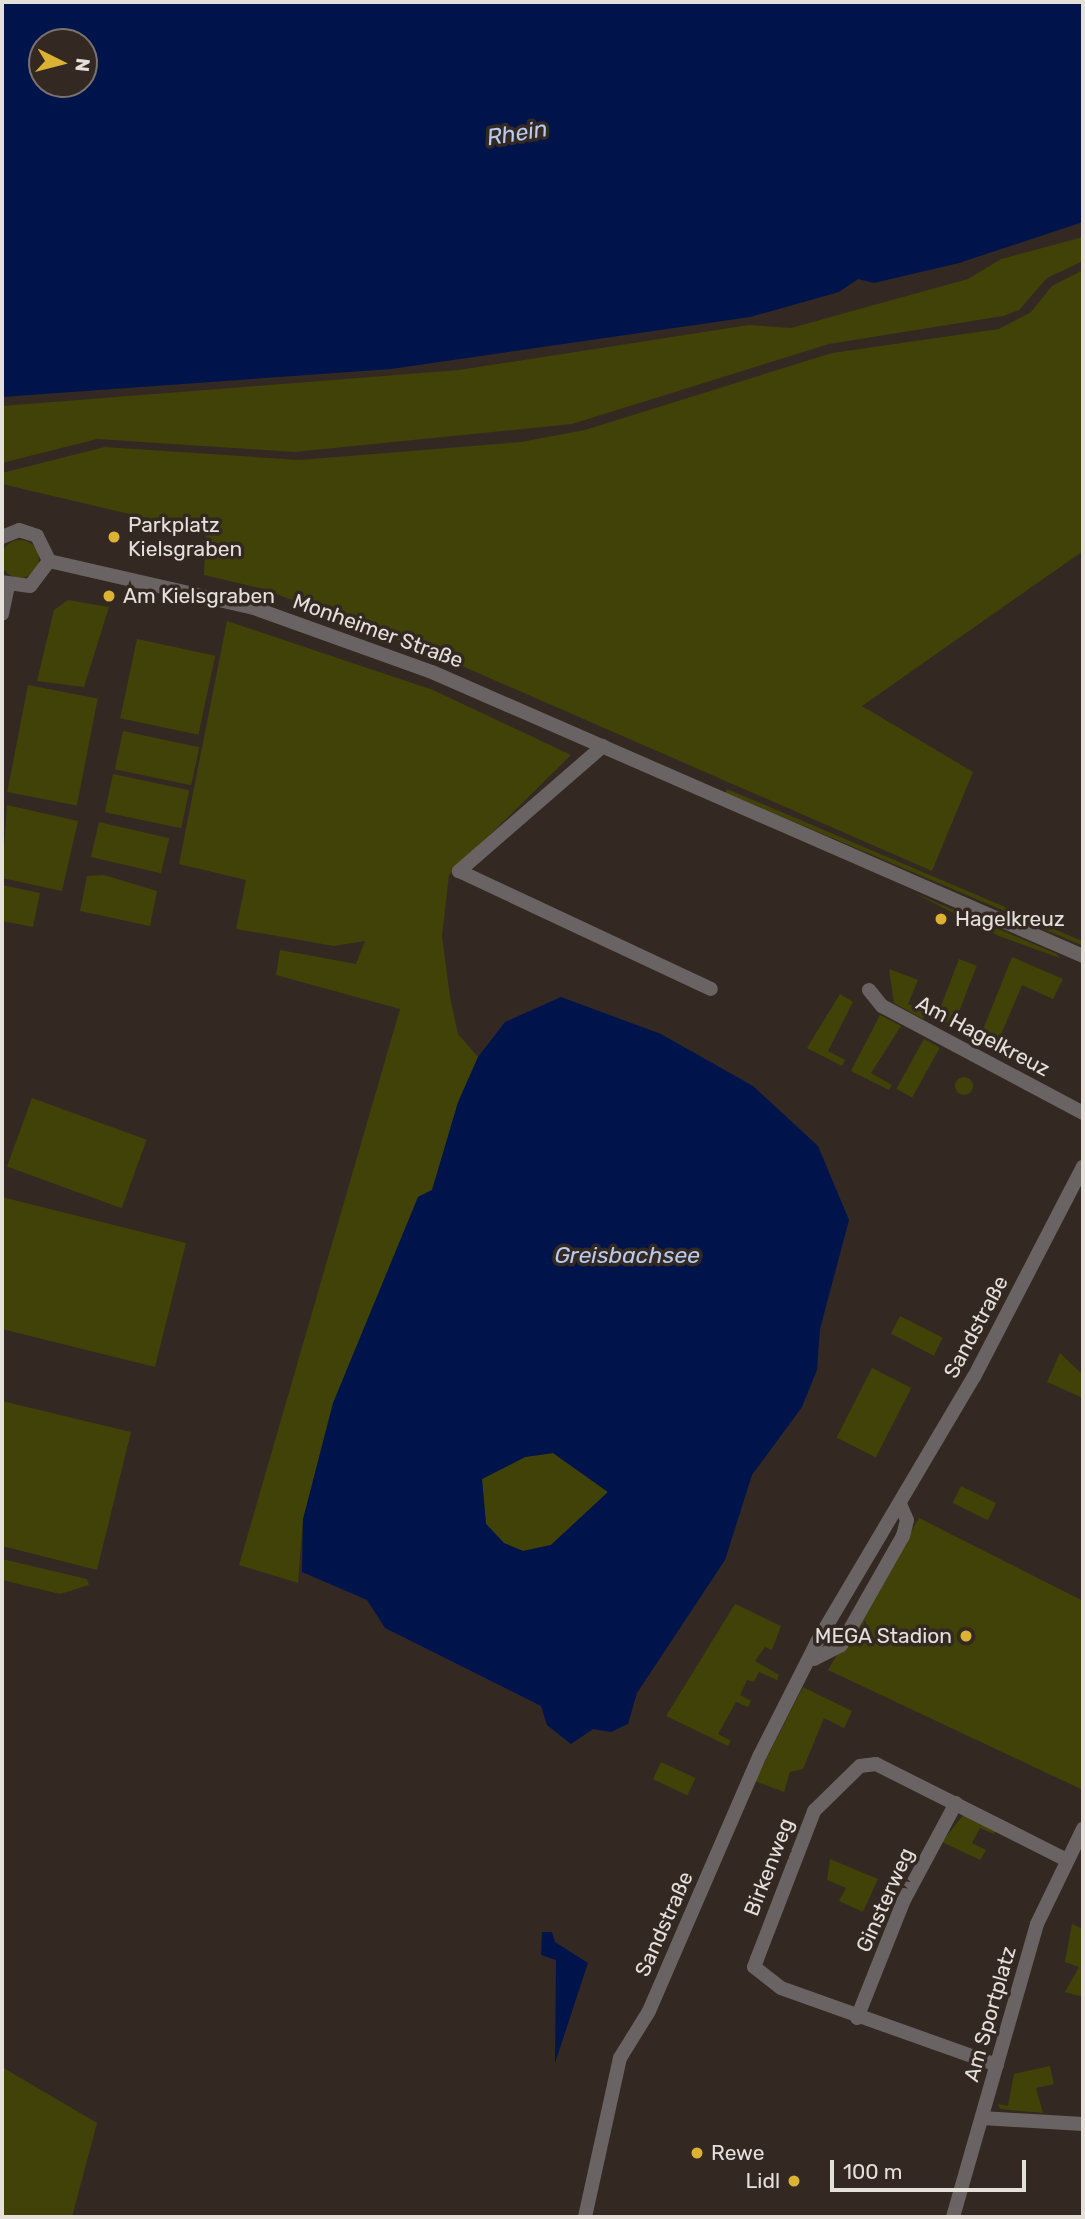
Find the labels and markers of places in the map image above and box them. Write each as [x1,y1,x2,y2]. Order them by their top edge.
place label: Parkplatz Kielsgraben [128,512,242,562]
marker: Parkplatz Kielsgraben [106,529,122,545]
place label: Am Kielsgraben [123,583,275,609]
marker: Am Kielsgraben [101,588,117,604]
place label: Hagelkreuz [955,906,1065,932]
marker: Hagelkreuz [933,911,949,927]
place label: MEGA Stadion [814,1623,952,1649]
marker: MEGA Stadion [958,1628,974,1644]
place label: Rewe [711,2140,764,2166]
marker: Rewe [689,2145,705,2161]
place label: Lidl [745,2168,780,2194]
marker: Lidl [786,2173,802,2189]

